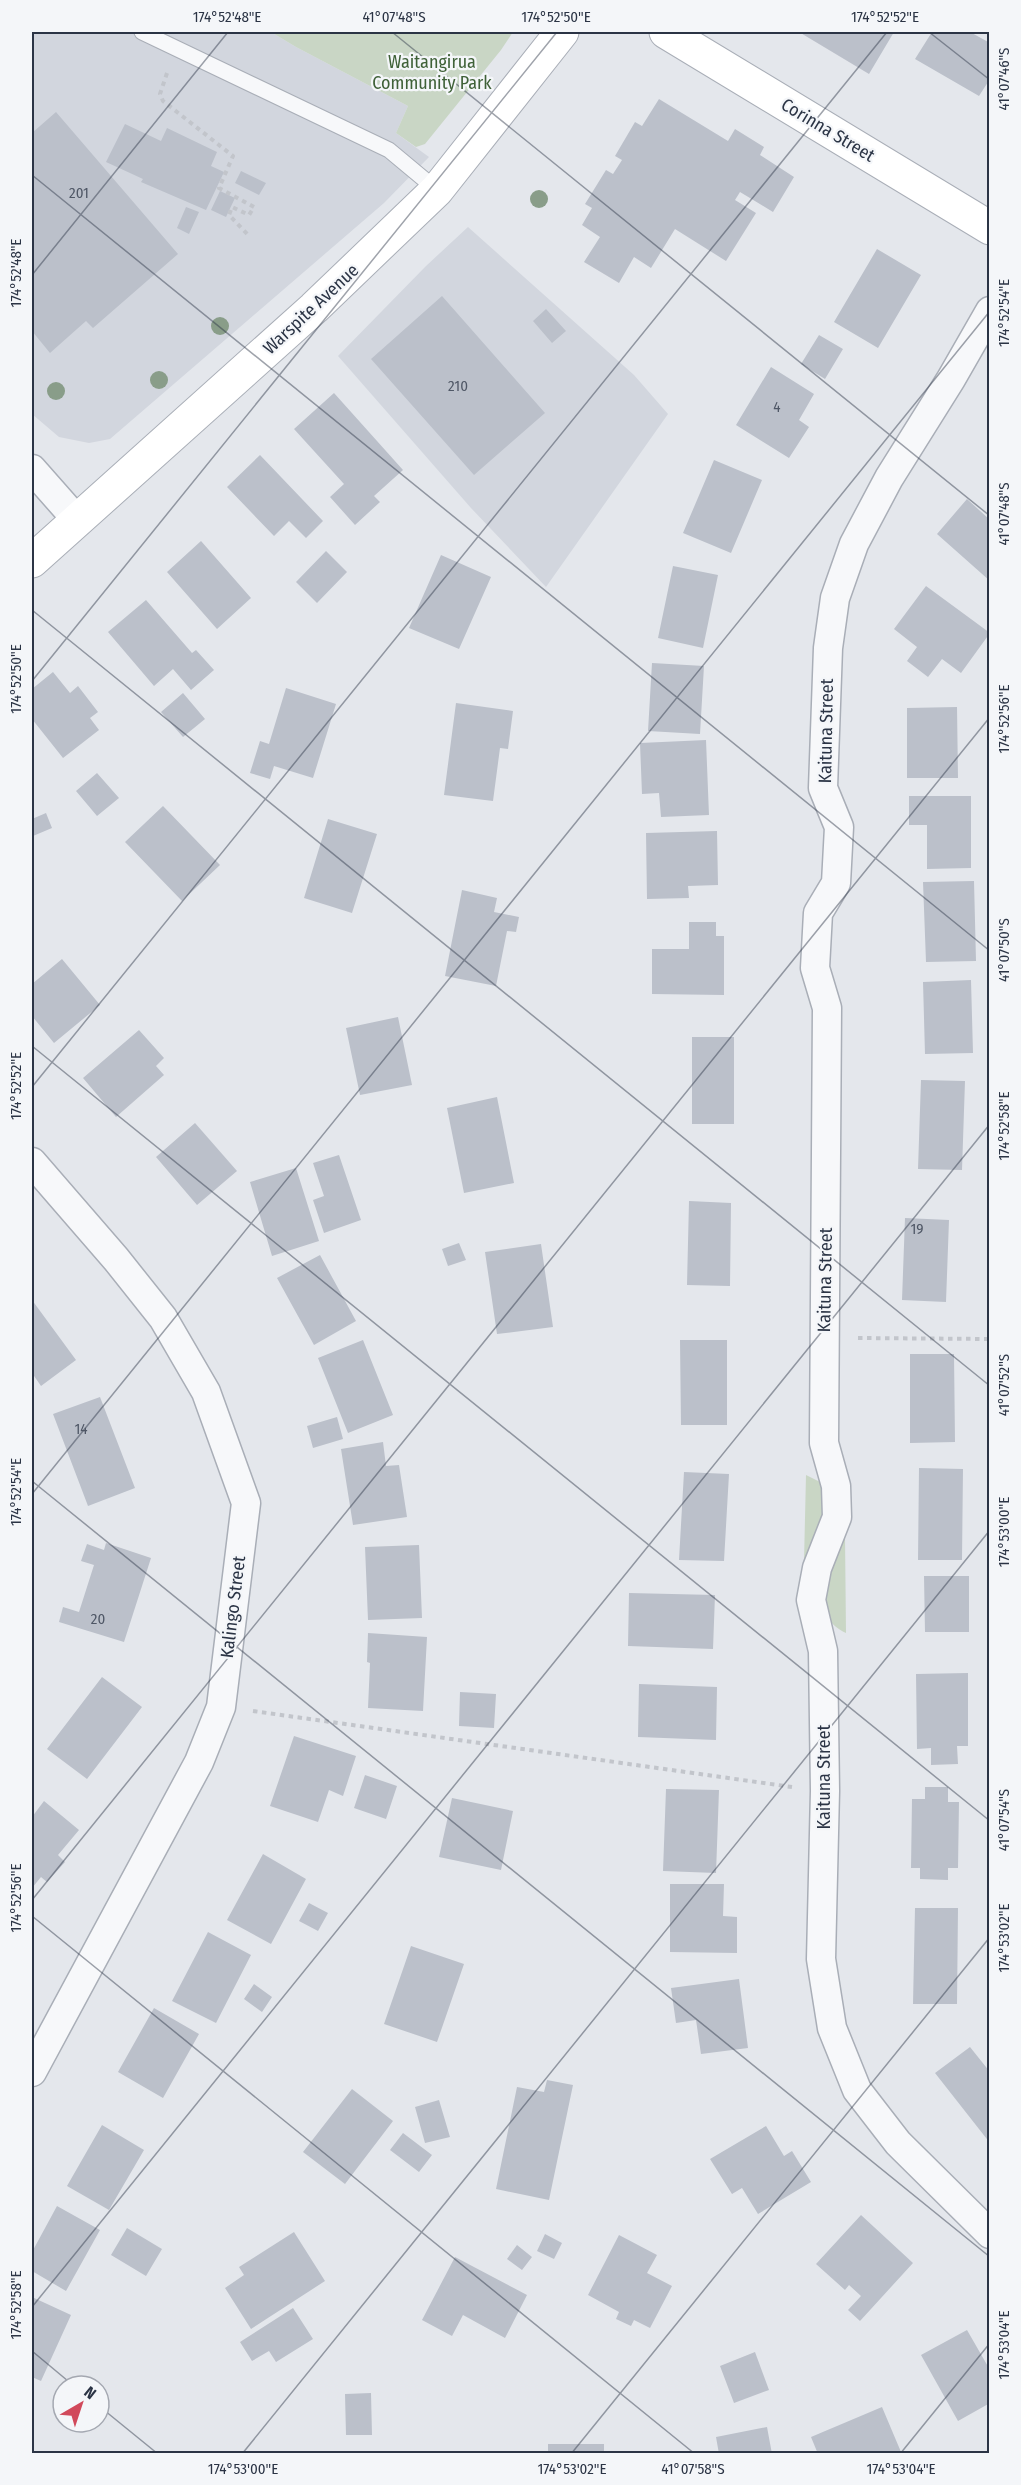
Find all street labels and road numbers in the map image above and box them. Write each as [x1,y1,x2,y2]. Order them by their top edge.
street label: Corinna Street [777,93,879,167]
street label: Warspite Avenue [259,259,363,359]
street label: Kaituna Street [814,678,838,784]
street label: Kaituna Street [813,1227,837,1333]
street label: Kalingo Street [216,1554,250,1659]
street label: Kaituna Street [813,1724,835,1829]

